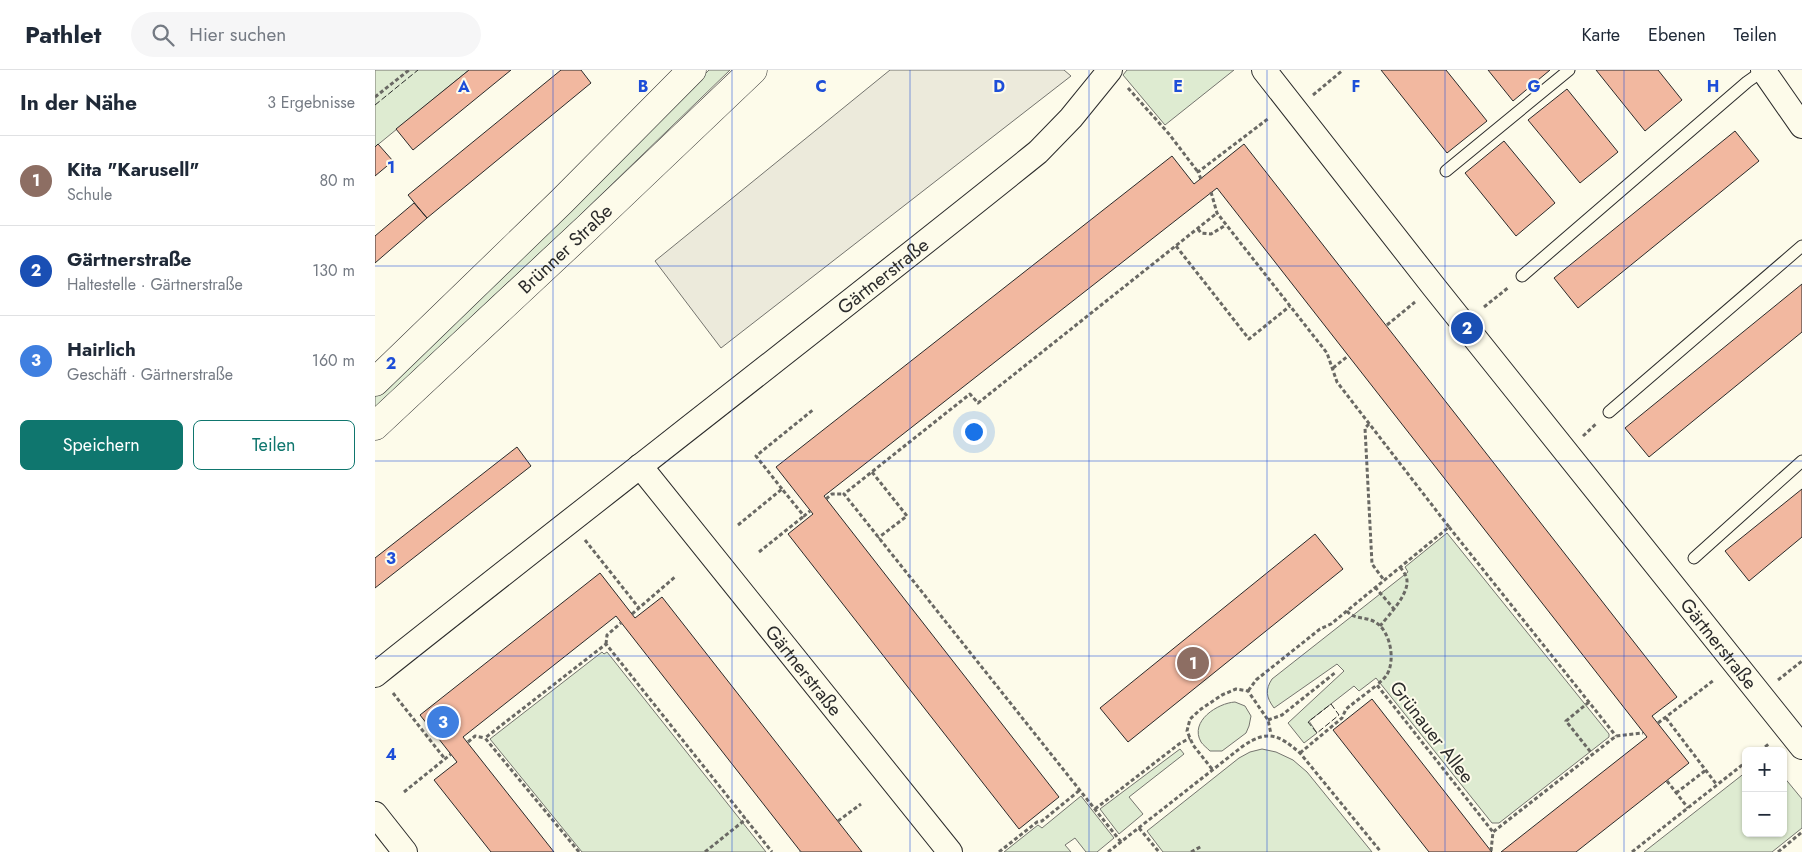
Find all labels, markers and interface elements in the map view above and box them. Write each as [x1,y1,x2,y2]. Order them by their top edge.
search box [131,12,481,57]
text: Pathlet [25,17,101,52]
icon: search [149,21,177,49]
text: Hier suchen [189,21,286,48]
text: Karte [1581,22,1620,48]
text: Ebenen [1648,22,1706,48]
text: Teilen [1734,22,1777,48]
text: A [457,75,470,98]
text: B [638,75,648,98]
text: C [815,75,827,98]
text: D [993,75,1005,98]
text: E [1173,75,1183,98]
text: F [1352,75,1360,98]
text: G [1527,75,1541,98]
text: H [1707,75,1719,98]
text: In der Nähe [20,88,137,118]
text: 3 Ergebnisse [267,91,355,114]
text: Kita "Karusell" [67,156,199,183]
text: 1 [387,156,395,179]
text: 1 [32,169,40,192]
text: 80 m [319,169,355,192]
text: Schule [67,183,112,206]
street label: Brünner Straße [512,197,618,299]
street label: Gärtnerstraße [831,231,934,320]
text: Gärtnerstraße [67,246,191,273]
text: 2 [31,259,41,282]
text: 130 m [312,259,355,282]
text: Haltestelle · Gärtnerstraße [67,273,243,296]
pin: 2 [1451,309,1483,347]
text: Hairlich [67,336,136,363]
text: 3 [31,349,41,372]
text: 160 m [312,349,355,372]
text: 2 [386,352,396,375]
text: Geschäft · Gärtnerstraße [67,363,233,386]
your location [961,419,987,445]
button: Speichern [20,420,183,470]
button: Teilen [193,420,355,470]
text: 3 [386,547,396,570]
street label: Gärtnerstraße [1674,592,1764,695]
street label: Gärtnerstraße [759,619,849,722]
pin: 1 [1177,644,1209,682]
street label: Grünauer Allee [1383,675,1481,789]
pin: 3 [427,703,459,741]
text: 4 [385,743,397,766]
map controls [1742,747,1787,837]
button: + [1742,747,1787,792]
button: − [1742,792,1787,837]

